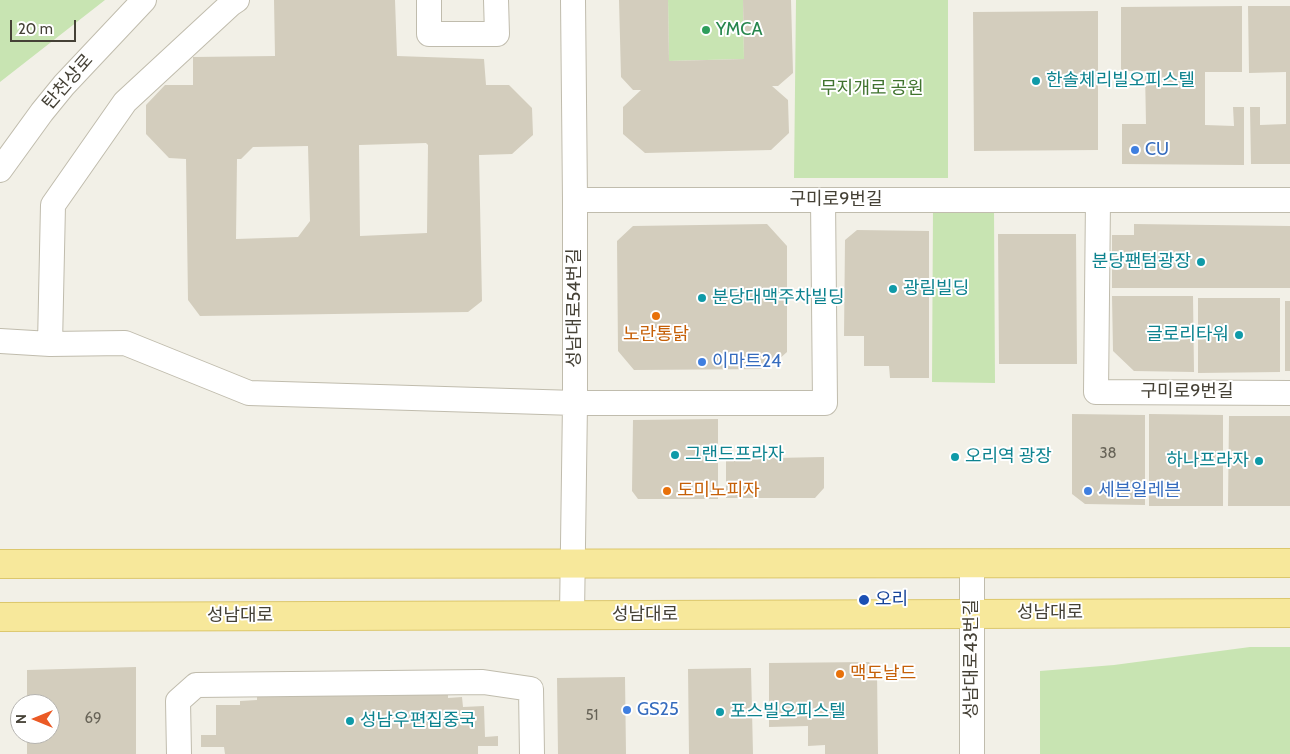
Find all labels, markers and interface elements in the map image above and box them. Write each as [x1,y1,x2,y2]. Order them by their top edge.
scale bar [12,10,79,42]
place label: YMCA [716,19,762,41]
text: 20 m [18,20,53,38]
marker: YMCA [700,24,712,36]
street label: 탄천상로 [38,50,98,114]
place label: 한솔체리빌오피스텔 [1046,70,1195,92]
marker: 한솔체리빌오피스텔 [1030,75,1042,87]
park label: 무지개로 공원 [820,78,924,100]
place label: CU [1145,139,1169,161]
marker: CU [1129,144,1141,156]
street label: 구미로9번길 [789,189,883,211]
street label: 성남대로54번길 [564,248,586,368]
place label: 분당팬텀광장 [1092,251,1191,273]
marker: 분당팬텀광장 [1195,256,1207,268]
place label: 광림빌딩 [903,278,969,300]
marker: 광림빌딩 [887,283,899,295]
place label: 분당대맥주차빌딩 [712,287,844,309]
marker: 분당대맥주차빌딩 [696,292,708,304]
marker: 노란통닭 [650,310,662,322]
place label: 노란통닭 [623,324,689,346]
place label: 글로리타워 [1146,324,1229,346]
marker: 글로리타워 [1233,329,1245,341]
place label: 이마트24 [712,351,782,373]
marker: 이마트24 [696,356,708,368]
street label: 구미로9번길 [1140,381,1234,403]
place label: 그랜드프라자 [685,444,784,466]
house number: 38 [1099,445,1117,463]
place label: 오리역 광장 [965,446,1052,468]
marker: 그랜드프라자 [669,449,681,461]
place label: 하나프라자 [1166,450,1249,472]
marker: 오리역 광장 [949,451,961,463]
marker: 하나프라자 [1253,455,1265,467]
place label: 도미노피자 [677,480,760,502]
place label: 세븐일레븐 [1098,480,1181,502]
marker: 도미노피자 [661,485,673,497]
marker: 세븐일레븐 [1082,485,1094,497]
place label: 오리 [875,589,908,611]
marker: 오리 [857,593,871,607]
street label: 성남대로43번길 [961,599,983,719]
street label: 성남대로 [1017,602,1083,624]
street label: 성남대로 [612,604,678,626]
street label: 성남대로 [207,605,273,627]
place label: 맥도날드 [850,663,916,685]
marker: 맥도날드 [834,668,846,680]
north arrow [10,694,60,744]
place label: GS25 [637,699,679,721]
place label: 포스빌오피스텔 [730,701,846,723]
marker: GS25 [621,704,633,716]
marker: 포스빌오피스텔 [714,706,726,718]
house number: 51 [585,707,599,725]
house number: 69 [84,710,102,728]
place label: 성남우편집중국 [360,710,476,732]
text: N [12,714,30,724]
marker: 성남우편집중국 [344,715,356,727]

